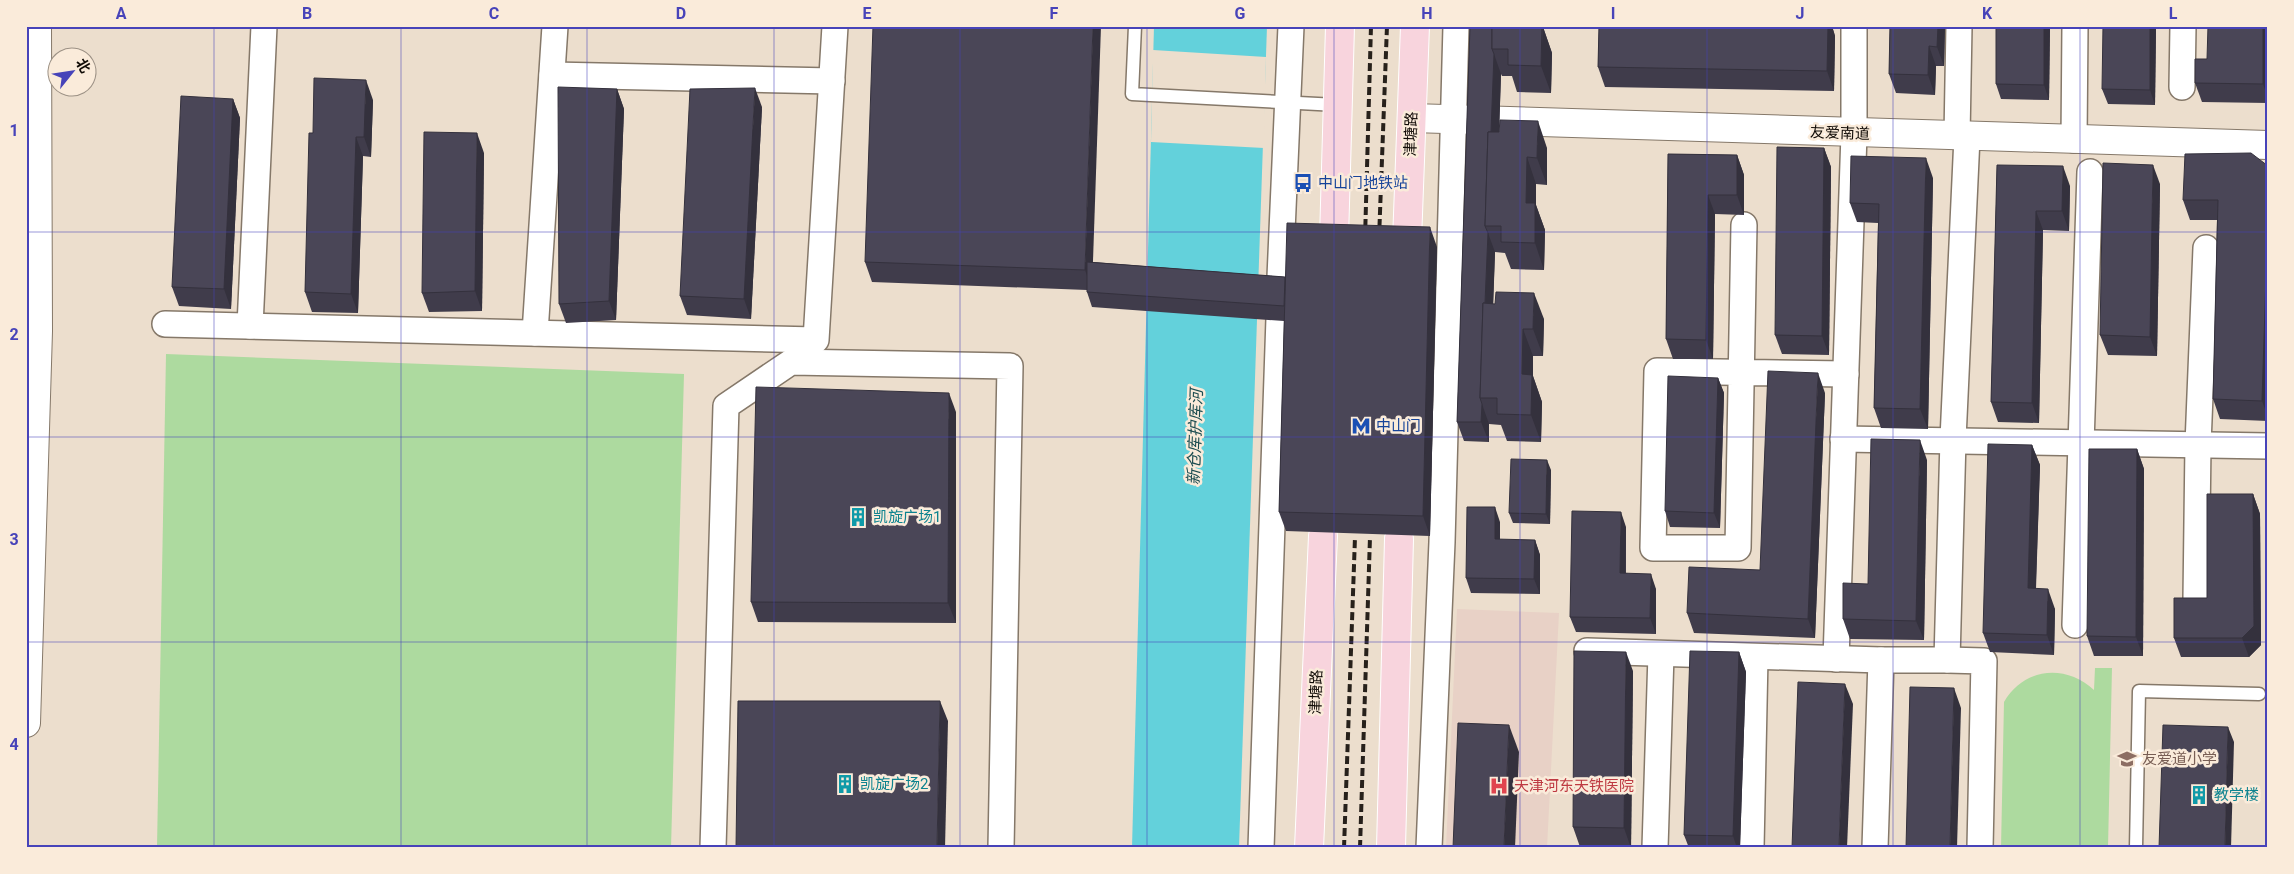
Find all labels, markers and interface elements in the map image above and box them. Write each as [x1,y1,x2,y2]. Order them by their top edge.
text: A [116,4,127,23]
text: B [302,4,312,23]
text: C [489,4,499,23]
text: D [676,4,686,23]
text: E [863,4,872,23]
text: F [1050,4,1059,23]
text: G [1235,4,1246,23]
text: H [1421,4,1433,23]
text: I [1611,4,1615,23]
text: J [1796,4,1804,23]
text: K [1982,4,1993,23]
text: L [2169,4,2178,23]
north arrow [48,48,98,98]
text: 北 [73,55,94,76]
street label: 津塘路 [1401,111,1421,157]
text: 1 [9,121,19,140]
street label: 友爱南道 [1810,123,1870,143]
bus stop icon: 中山门地铁站 [1292,172,1314,194]
place label: 中山门地铁站 [1318,174,1408,192]
text: 2 [9,325,19,344]
water label: 新仓库护库河 [1184,386,1206,485]
metro station icon: 中山门 [1350,415,1372,437]
place label: 中山门 [1376,417,1421,435]
building icon: 凯旋广场1 [847,506,869,528]
place label: 凯旋广场1 [873,508,941,526]
text: 3 [9,530,19,549]
street label: 津塘路 [1306,669,1326,715]
text: 4 [9,735,19,754]
school or university icon: 友爱道小学 [2116,748,2138,770]
place label: 友爱道小学 [2142,750,2217,768]
building icon: 凯旋广场2 [834,773,856,795]
place label: 凯旋广场2 [860,775,928,793]
hospital icon: 天津河东天铁医院 [1488,775,1510,797]
place label: 天津河东天铁医院 [1514,777,1634,795]
building icon: 教学楼 [2188,784,2210,806]
place label: 教学楼 [2214,786,2259,804]

